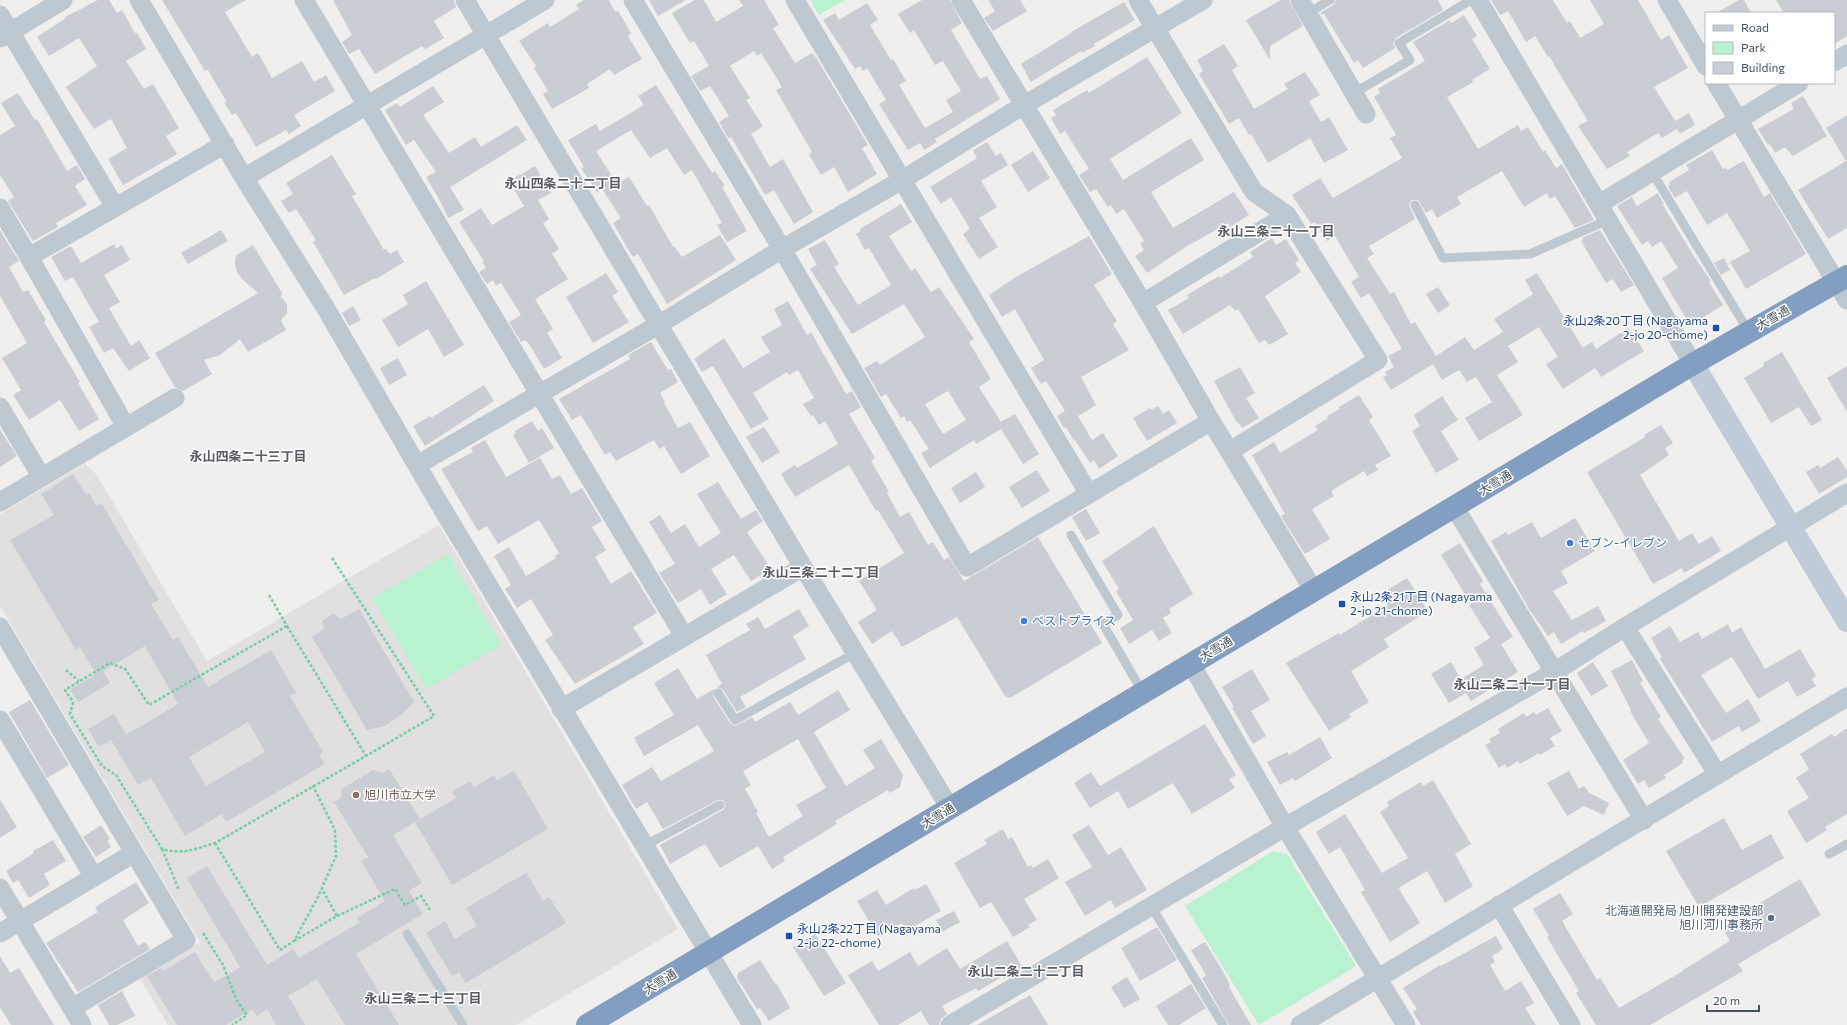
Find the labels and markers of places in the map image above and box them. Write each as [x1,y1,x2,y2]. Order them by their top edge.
place label: 永山2条20丁目 (Nagayama 2-jo 20-chome) [1563,313,1708,341]
marker: 永山2条20丁目 (Nagayama 2-jo 20-chome) [1711,323,1721,333]
place label: セブン-イレブン [1578,535,1667,549]
marker: セブン-イレブン [1565,538,1575,548]
place label: 永山2条21丁目 (Nagayama 2-jo 21-chome) [1350,589,1492,617]
marker: 永山2条21丁目 (Nagayama 2-jo 21-chome) [1337,599,1347,609]
place label: ベストプライス [1032,613,1116,627]
marker: ベストプライス [1019,616,1029,626]
place label: 旭川市立大学 [364,787,436,801]
marker: 旭川市立大学 [351,790,361,800]
place label: 北海道開発局 旭川開発建設部 旭川河川事務所 [1605,903,1763,931]
marker: 北海道開発局 旭川開発建設部 旭川河川事務所 [1766,913,1776,923]
place label: 永山2条22丁目 (Nagayama 2-jo 22-chome) [797,921,941,949]
marker: 永山2条22丁目 (Nagayama 2-jo 22-chome) [784,931,794,941]

